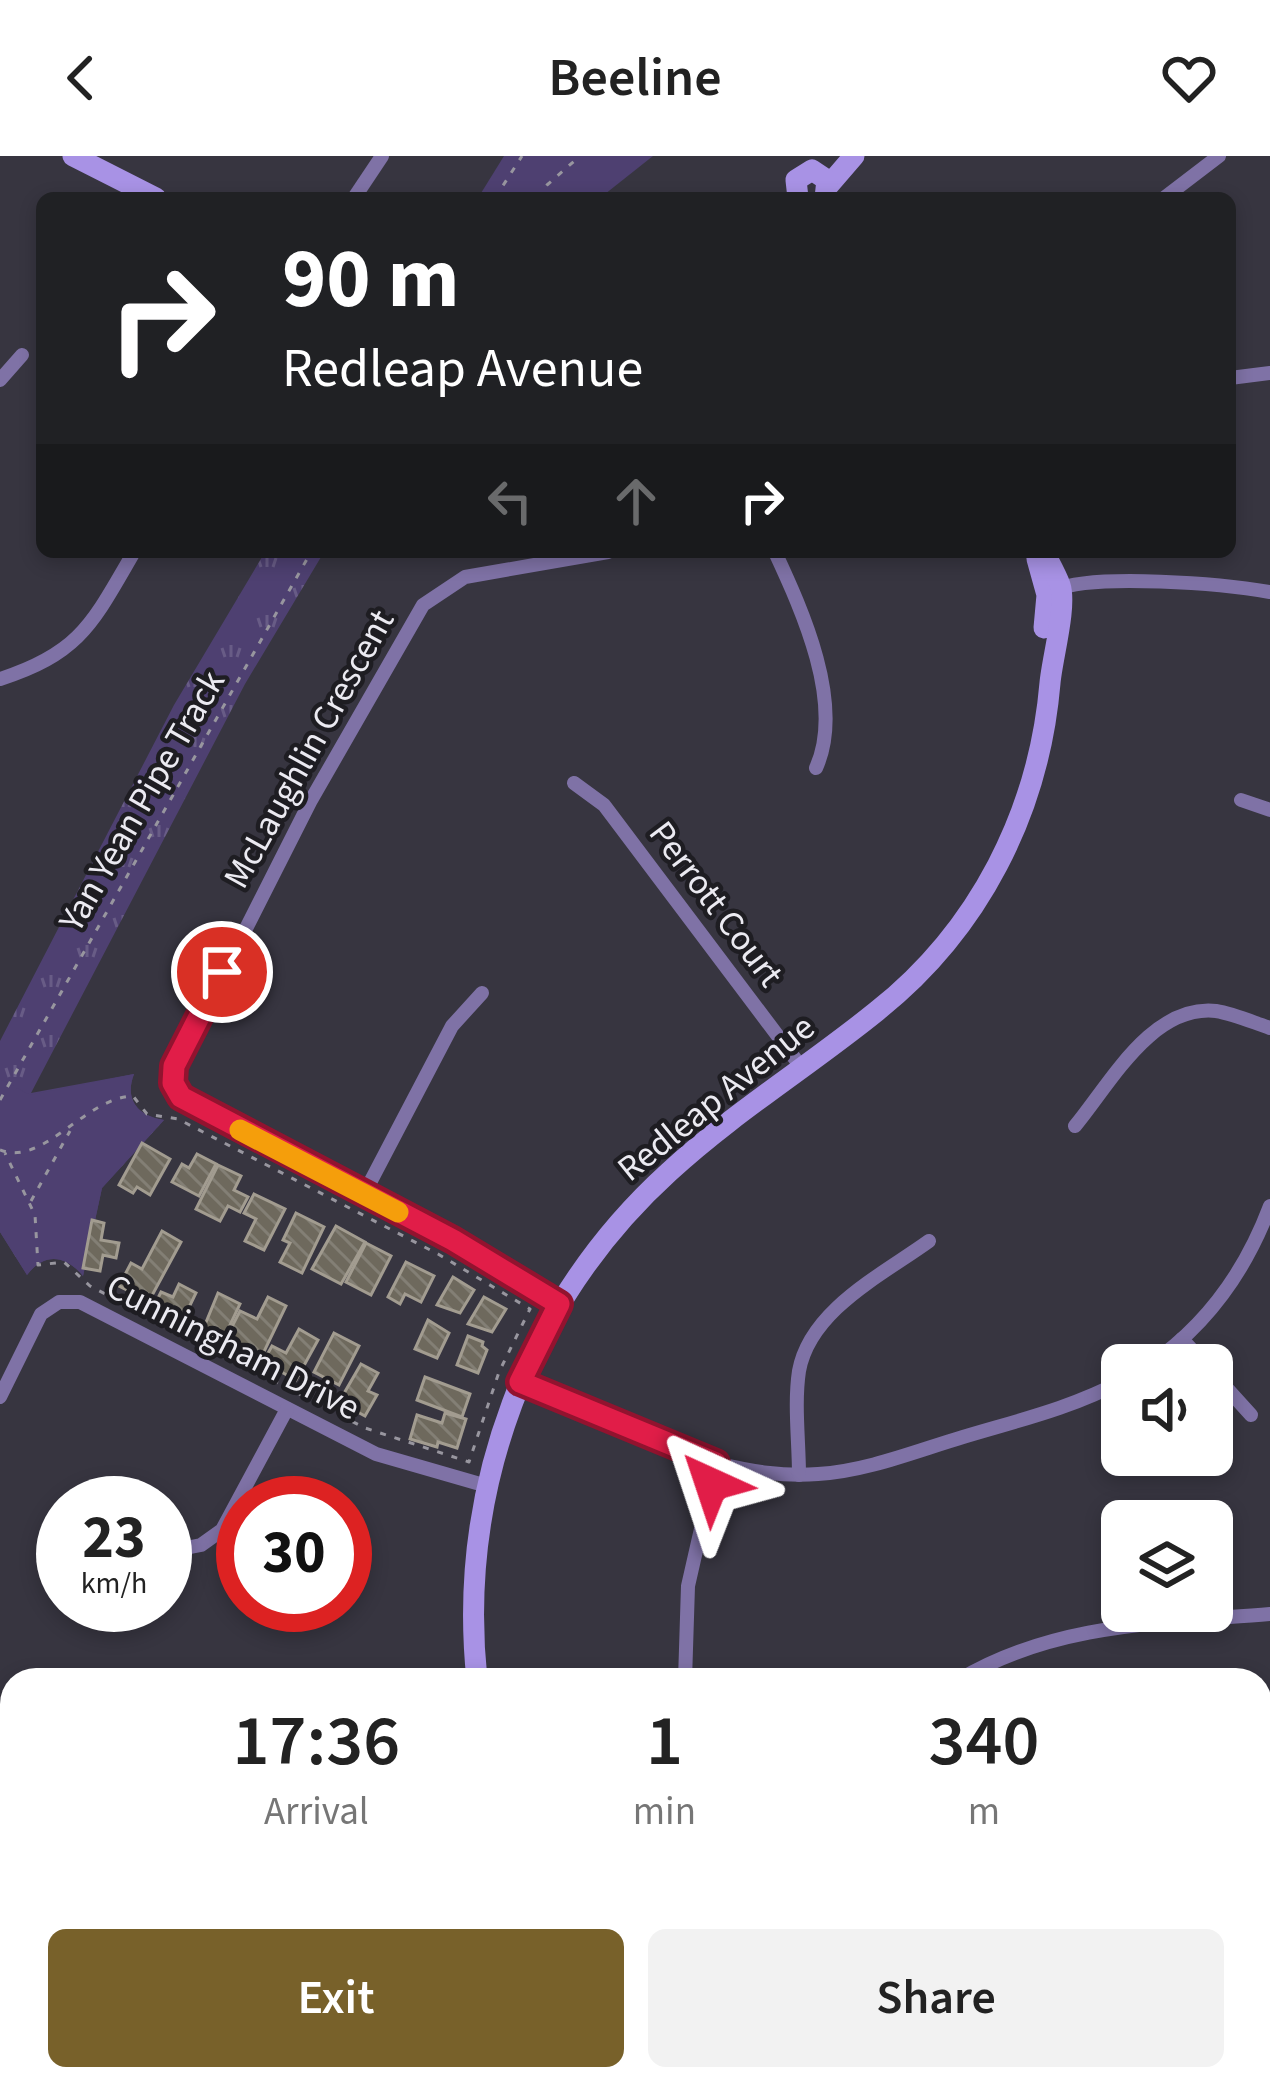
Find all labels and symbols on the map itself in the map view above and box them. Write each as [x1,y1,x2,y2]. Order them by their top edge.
street label: McLaughlin Crescent [211,600,407,898]
street label: Yan Yean Pipe Track [46,661,238,942]
street label: Perrott Court [637,810,795,998]
pin [171,921,273,1023]
street label: Redleap Avenue [606,1002,826,1194]
street label: Cunningham Drive [97,1261,369,1433]
position arrow [648,1421,774,1547]
speed limit sign: 30 [216,1476,372,1632]

